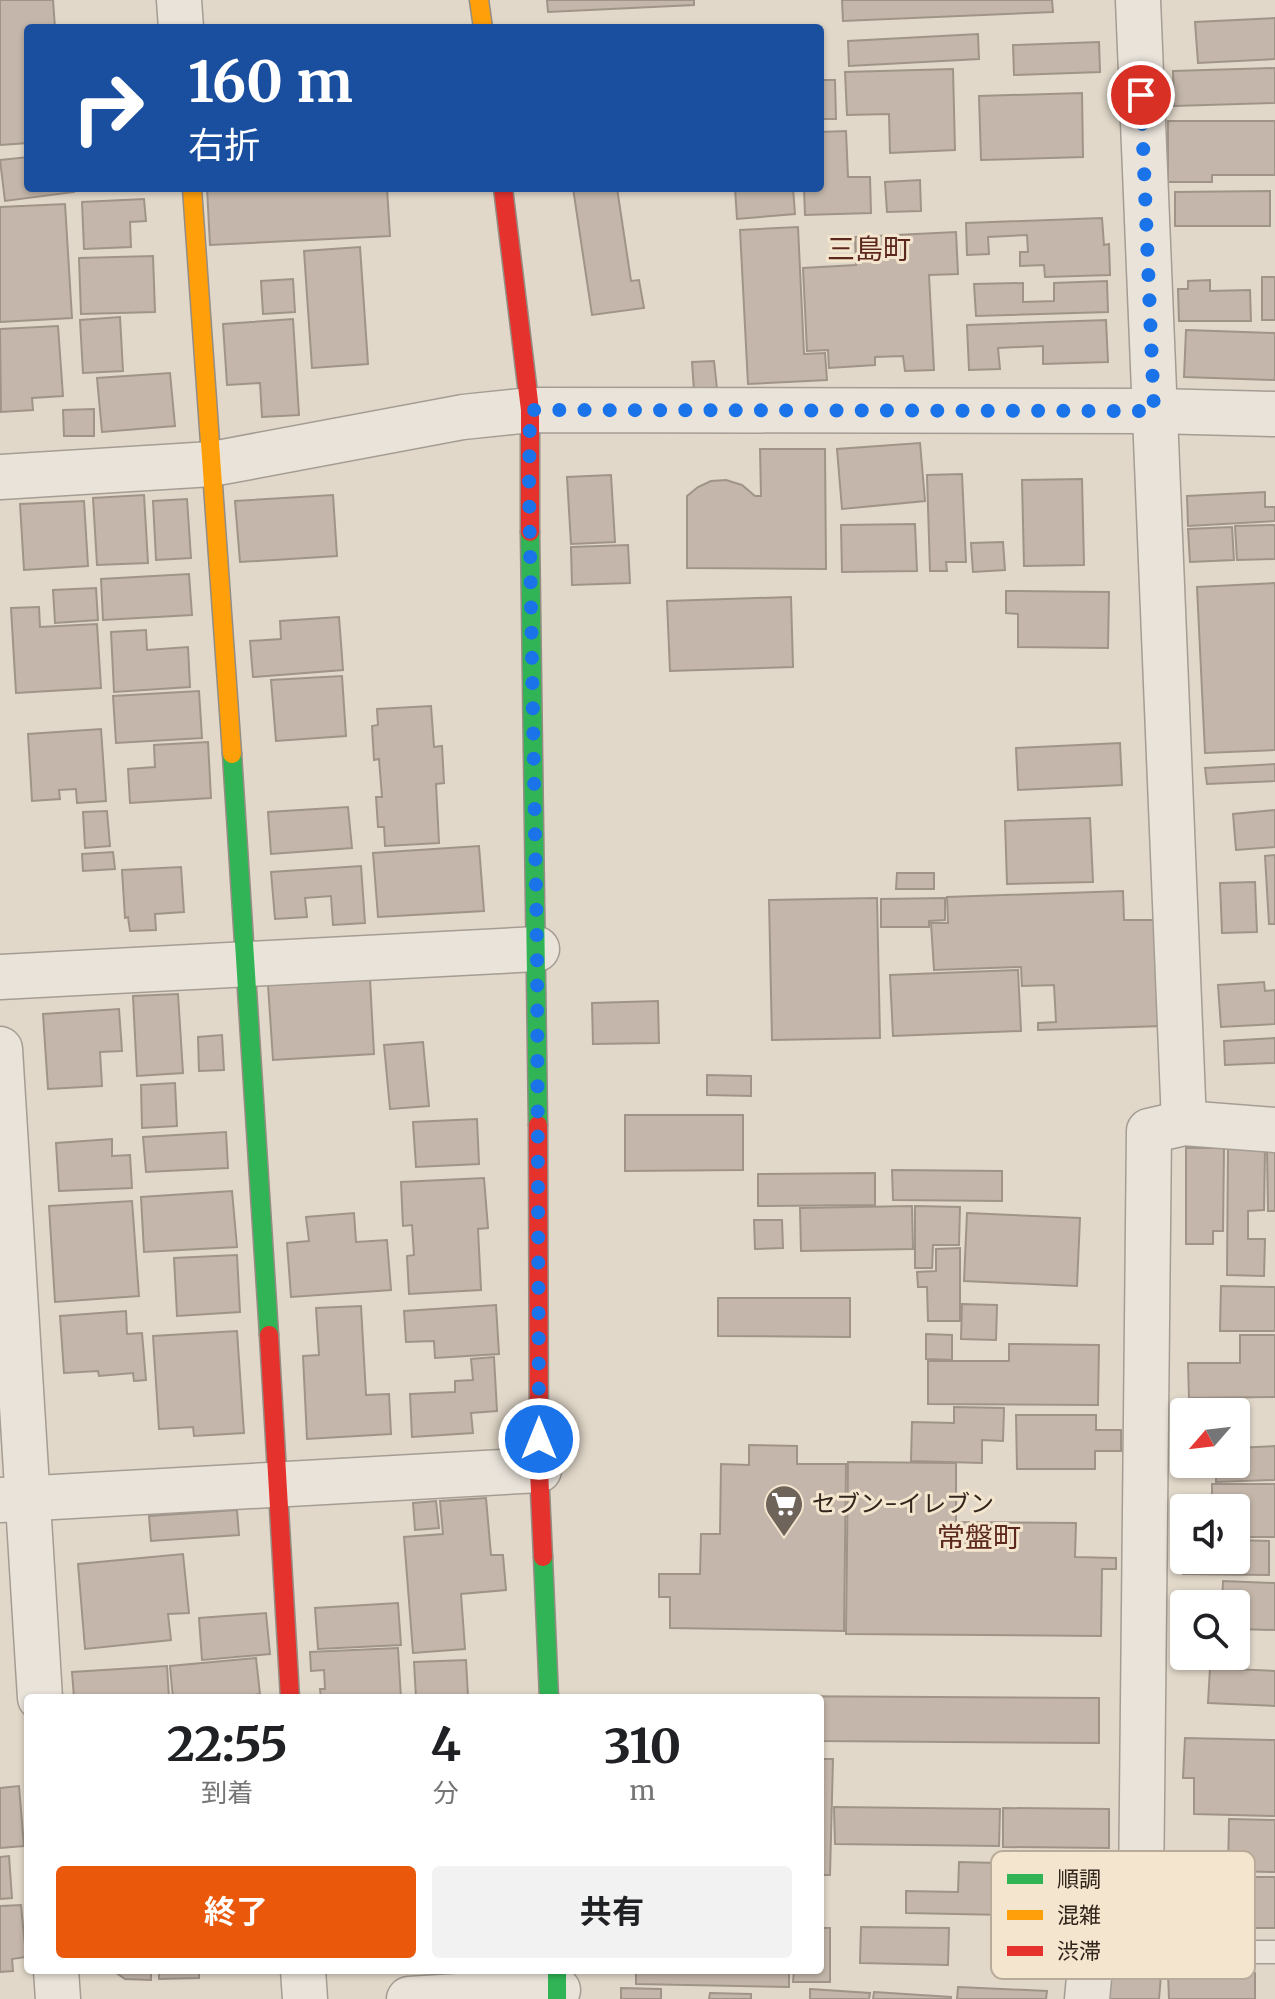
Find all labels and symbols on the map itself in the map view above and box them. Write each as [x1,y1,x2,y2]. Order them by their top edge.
pin [1107,61,1175,129]
district label: 三島町 [827,231,911,267]
position arrow [497,1397,581,1481]
north arrow [1170,1398,1250,1478]
supermarket icon: セブン-イレブン [763,1483,805,1538]
place label: セブン-イレブン [812,1488,994,1519]
district label: 常盤町 [937,1519,1021,1555]
legend [991,1851,1255,1979]
text: 順調 [1057,1865,1101,1893]
text: 混雑 [1057,1901,1101,1929]
text: 渋滞 [1057,1937,1101,1965]

